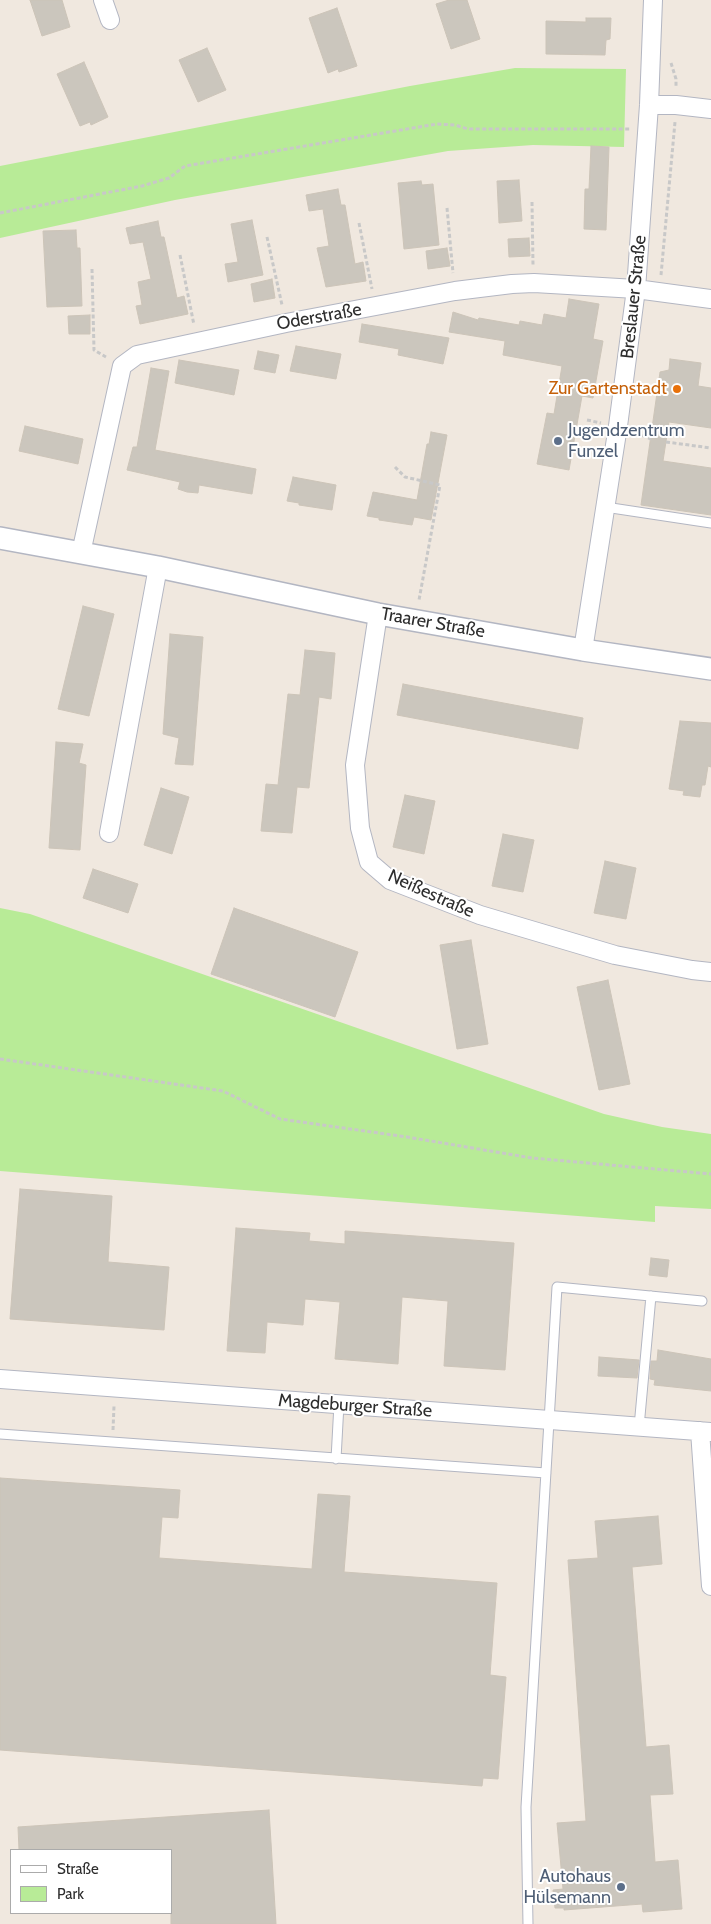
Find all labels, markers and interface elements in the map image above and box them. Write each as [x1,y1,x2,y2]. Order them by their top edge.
street label: Breslauer Straße [617,234,651,360]
street label: Oderstraße [275,299,363,335]
place label: Zur Gartenstadt [549,378,667,400]
marker: Zur Gartenstadt [671,383,683,395]
place label: Jugendzentrum Funzel [568,420,684,462]
marker: Jugendzentrum Funzel [552,435,564,447]
street label: Traarer Straße [379,603,487,643]
street label: Neißestraße [384,865,478,923]
street label: Magdeburger Straße [277,1390,433,1422]
legend [10,1849,172,1914]
text: Straße [57,1860,99,1878]
place label: Autohaus Hülsemann [524,1866,611,1908]
marker: Autohaus Hülsemann [615,1881,627,1893]
text: Park [57,1885,84,1903]

